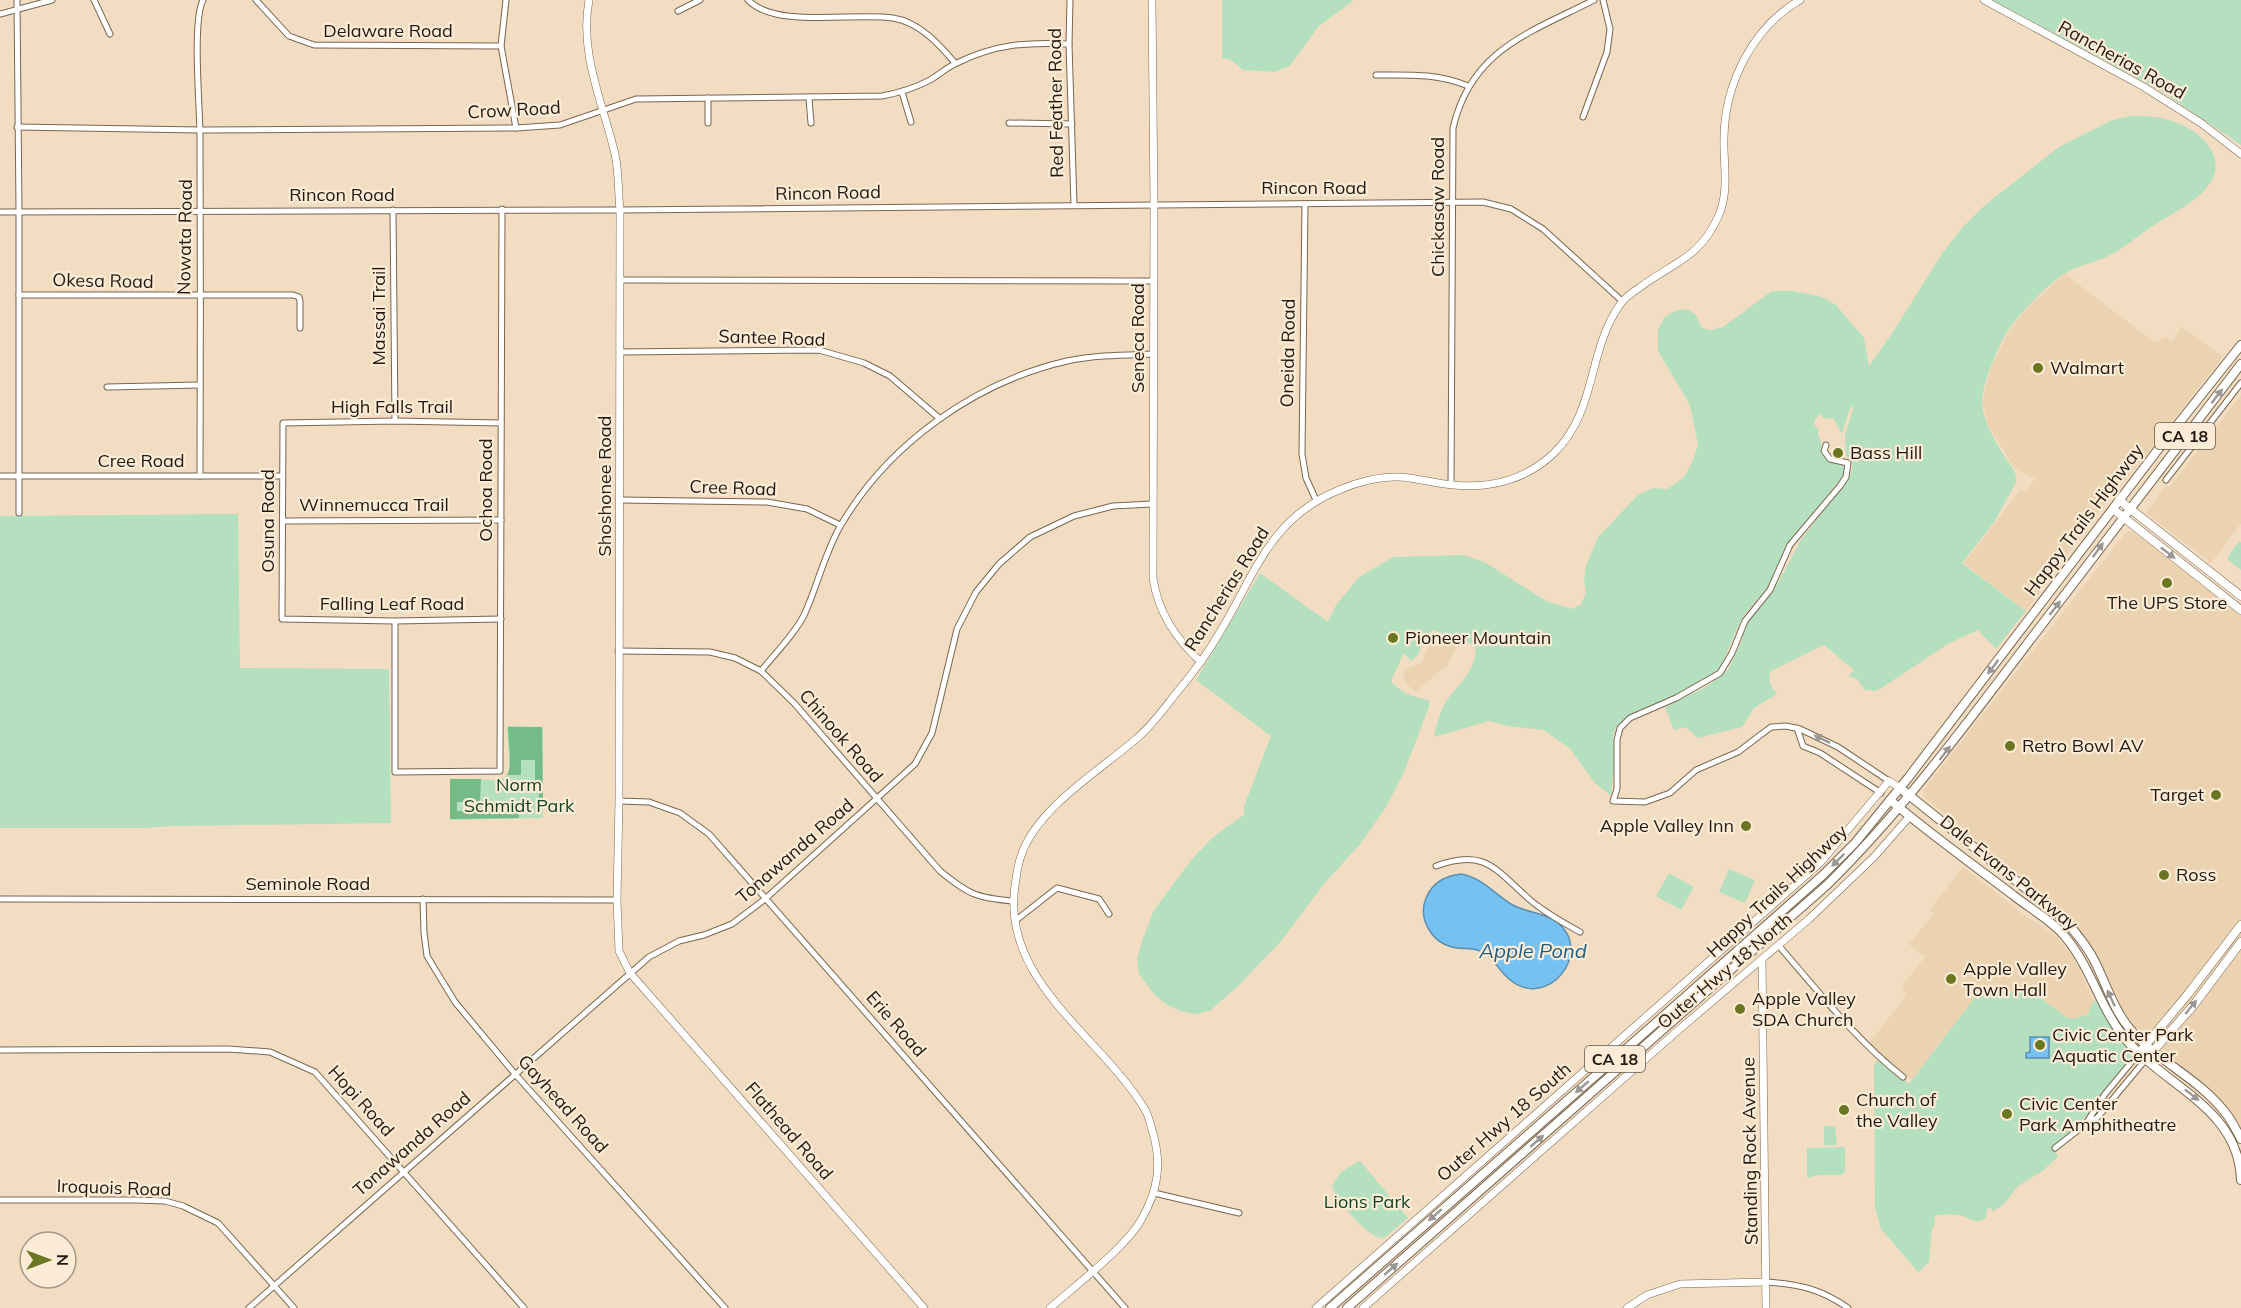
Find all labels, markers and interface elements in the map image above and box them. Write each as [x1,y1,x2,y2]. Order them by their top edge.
street label: Rancherias Road [2054,15,2190,104]
street label: Delaware Road [323,19,453,42]
street label: Red Feather Road [1043,28,1068,178]
street label: Crow Road [467,96,561,123]
street label: Chickasaw Road [1426,137,1449,277]
street label: Rincon Road [1261,176,1367,199]
street label: Nowata Road [172,179,197,295]
street label: Rincon Road [775,180,881,205]
street label: Rincon Road [289,183,395,206]
street label: Massai Trail [367,266,390,366]
street label: Okesa Road [52,268,154,293]
street label: Seneca Road [1126,283,1149,393]
street label: Oneida Road [1275,298,1300,408]
street label: Santee Road [718,324,826,351]
place label: Walmart [2050,356,2124,379]
marker: Walmart [2031,361,2045,375]
one-way arrow [2210,388,2223,404]
street label: High Falls Trail [331,395,453,418]
street label: Shoshonee Road [593,416,616,556]
road number: CA 18 [2155,423,2215,449]
street label: Ochoa Road [474,438,497,542]
street label: Happy Trails Highway [2019,439,2149,600]
place label: Bass Hill [1850,441,1922,464]
marker: Bass Hill [1831,446,1845,460]
street label: Cree Road [97,449,185,472]
street label: Osuna Road [256,469,279,573]
street label: Cree Road [689,474,777,501]
street label: Winnemucca Trail [299,493,449,516]
street label: Rancherias Road [1179,522,1274,655]
one-way arrow [2091,543,2103,558]
one-way arrow [2161,546,2176,558]
marker: The UPS Store [2160,576,2174,590]
place label: The UPS Store [2107,591,2227,614]
street label: Falling Leaf Road [320,592,464,615]
one-way arrow [2048,600,2060,615]
place label: Pioneer Mountain [1405,626,1551,649]
marker: Pioneer Mountain [1386,631,1400,645]
one-way arrow [1987,659,1999,675]
street label: Chinook Road [795,684,888,787]
one-way arrow [1814,734,1831,743]
place label: Retro Bowl AV [2022,734,2144,757]
marker: Retro Bowl AV [2003,739,2017,753]
one-way arrow [1938,745,1950,760]
park label: Norm Schmidt Park [464,773,575,817]
place label: Target [2150,783,2204,806]
marker: Target [2209,788,2223,802]
street label: Tonawanda Road [731,793,858,908]
street label: Dale Evans Parkway [1936,810,2083,936]
place label: Apple Valley Inn [1600,814,1734,837]
street label: Happy Trails Highway [1701,819,1852,962]
marker: Apple Valley Inn [1739,819,1753,833]
one-way arrow [1831,852,1845,866]
place label: Ross [2176,863,2216,886]
marker: Ross [2157,868,2171,882]
street label: Seminole Road [246,872,370,895]
street label: Outer Hwy 18 North [1652,907,1797,1034]
water label: Apple Pond [1478,938,1587,963]
place label: Apple Valley Town Hall [1963,957,2067,1001]
marker: Apple Valley Town Hall [1944,972,1958,986]
street label: Erie Road [861,986,931,1061]
place label: Apple Valley SDA Church [1752,987,1856,1031]
one-way arrow [2107,989,2116,1006]
one-way arrow [2185,999,2198,1015]
marker: Apple Valley SDA Church [1733,1002,1747,1016]
place label: Civic Center Park Aquatic Center [2052,1023,2194,1067]
marker: Civic Center Park Aquatic Center [2033,1038,2047,1052]
road number: CA 18 [1585,1046,1645,1072]
street label: Gayhead Road [513,1050,613,1158]
street label: Outer Hwy 18 South [1432,1057,1576,1186]
street label: Standing Rock Avenue [1736,1057,1763,1245]
street label: Hopi Road [323,1060,399,1141]
street label: Flathead Road [741,1077,838,1184]
one-way arrow [1575,1080,1590,1094]
street label: Tonawanda Road [348,1086,475,1201]
place label: Church of the Valley [1856,1088,1938,1132]
one-way arrow [2185,1089,2200,1101]
place label: Civic Center Park Amphitheatre [2019,1092,2176,1136]
marker: Church of the Valley [1837,1103,1851,1117]
marker: Civic Center Park Amphitheatre [2000,1107,2014,1121]
one-way arrow [1529,1135,1544,1148]
street label: Iroquois Road [56,1174,172,1201]
park label: Lions Park [1324,1190,1411,1213]
one-way arrow [1428,1208,1443,1221]
north arrow [18,1230,78,1290]
text: N [53,1254,73,1266]
one-way arrow [1383,1263,1398,1276]

